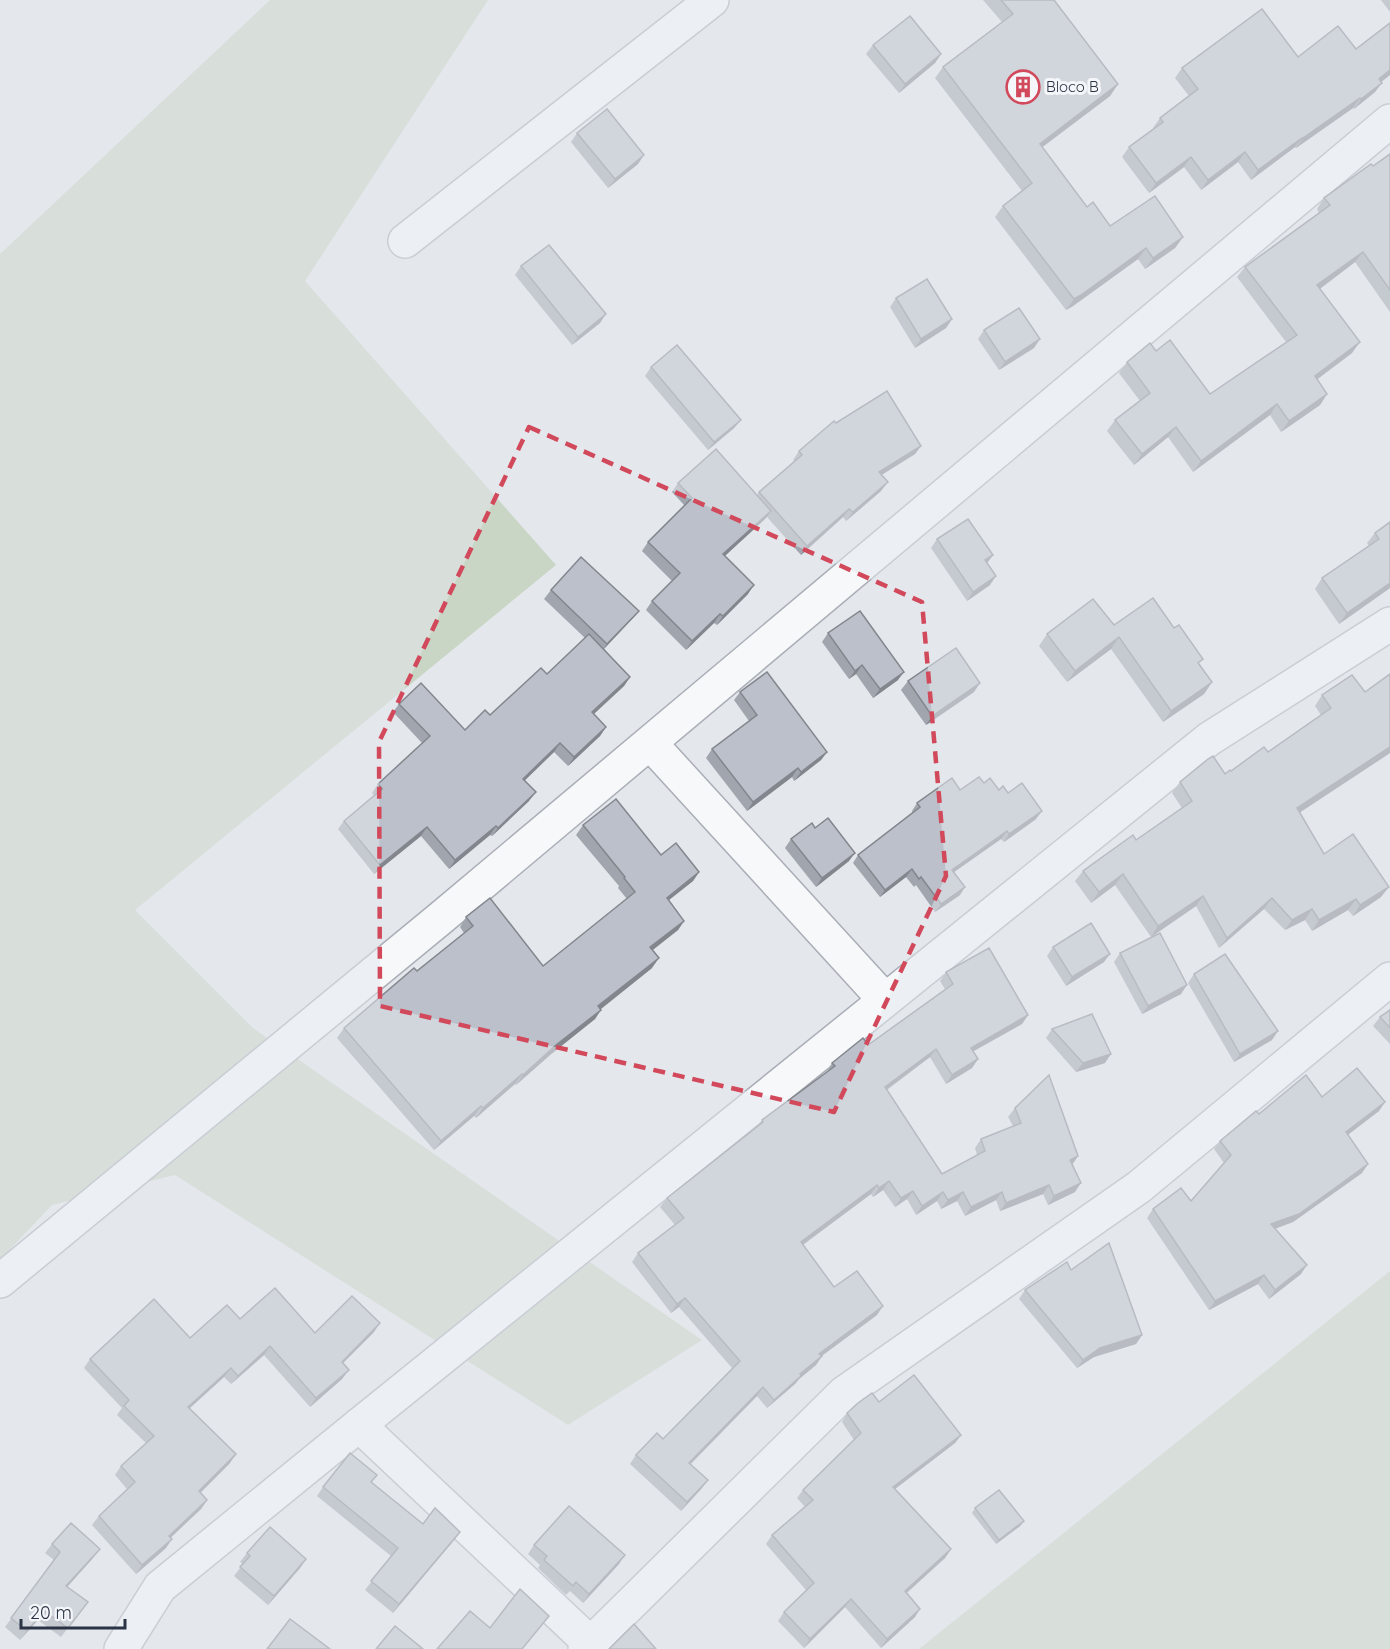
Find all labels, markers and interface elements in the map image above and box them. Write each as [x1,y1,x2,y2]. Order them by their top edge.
building icon: Bloco B [1005,69,1041,105]
place label: Bloco B [1046,77,1099,96]
scale bar [21,1592,124,1630]
text: 20 m [30,1601,72,1624]

